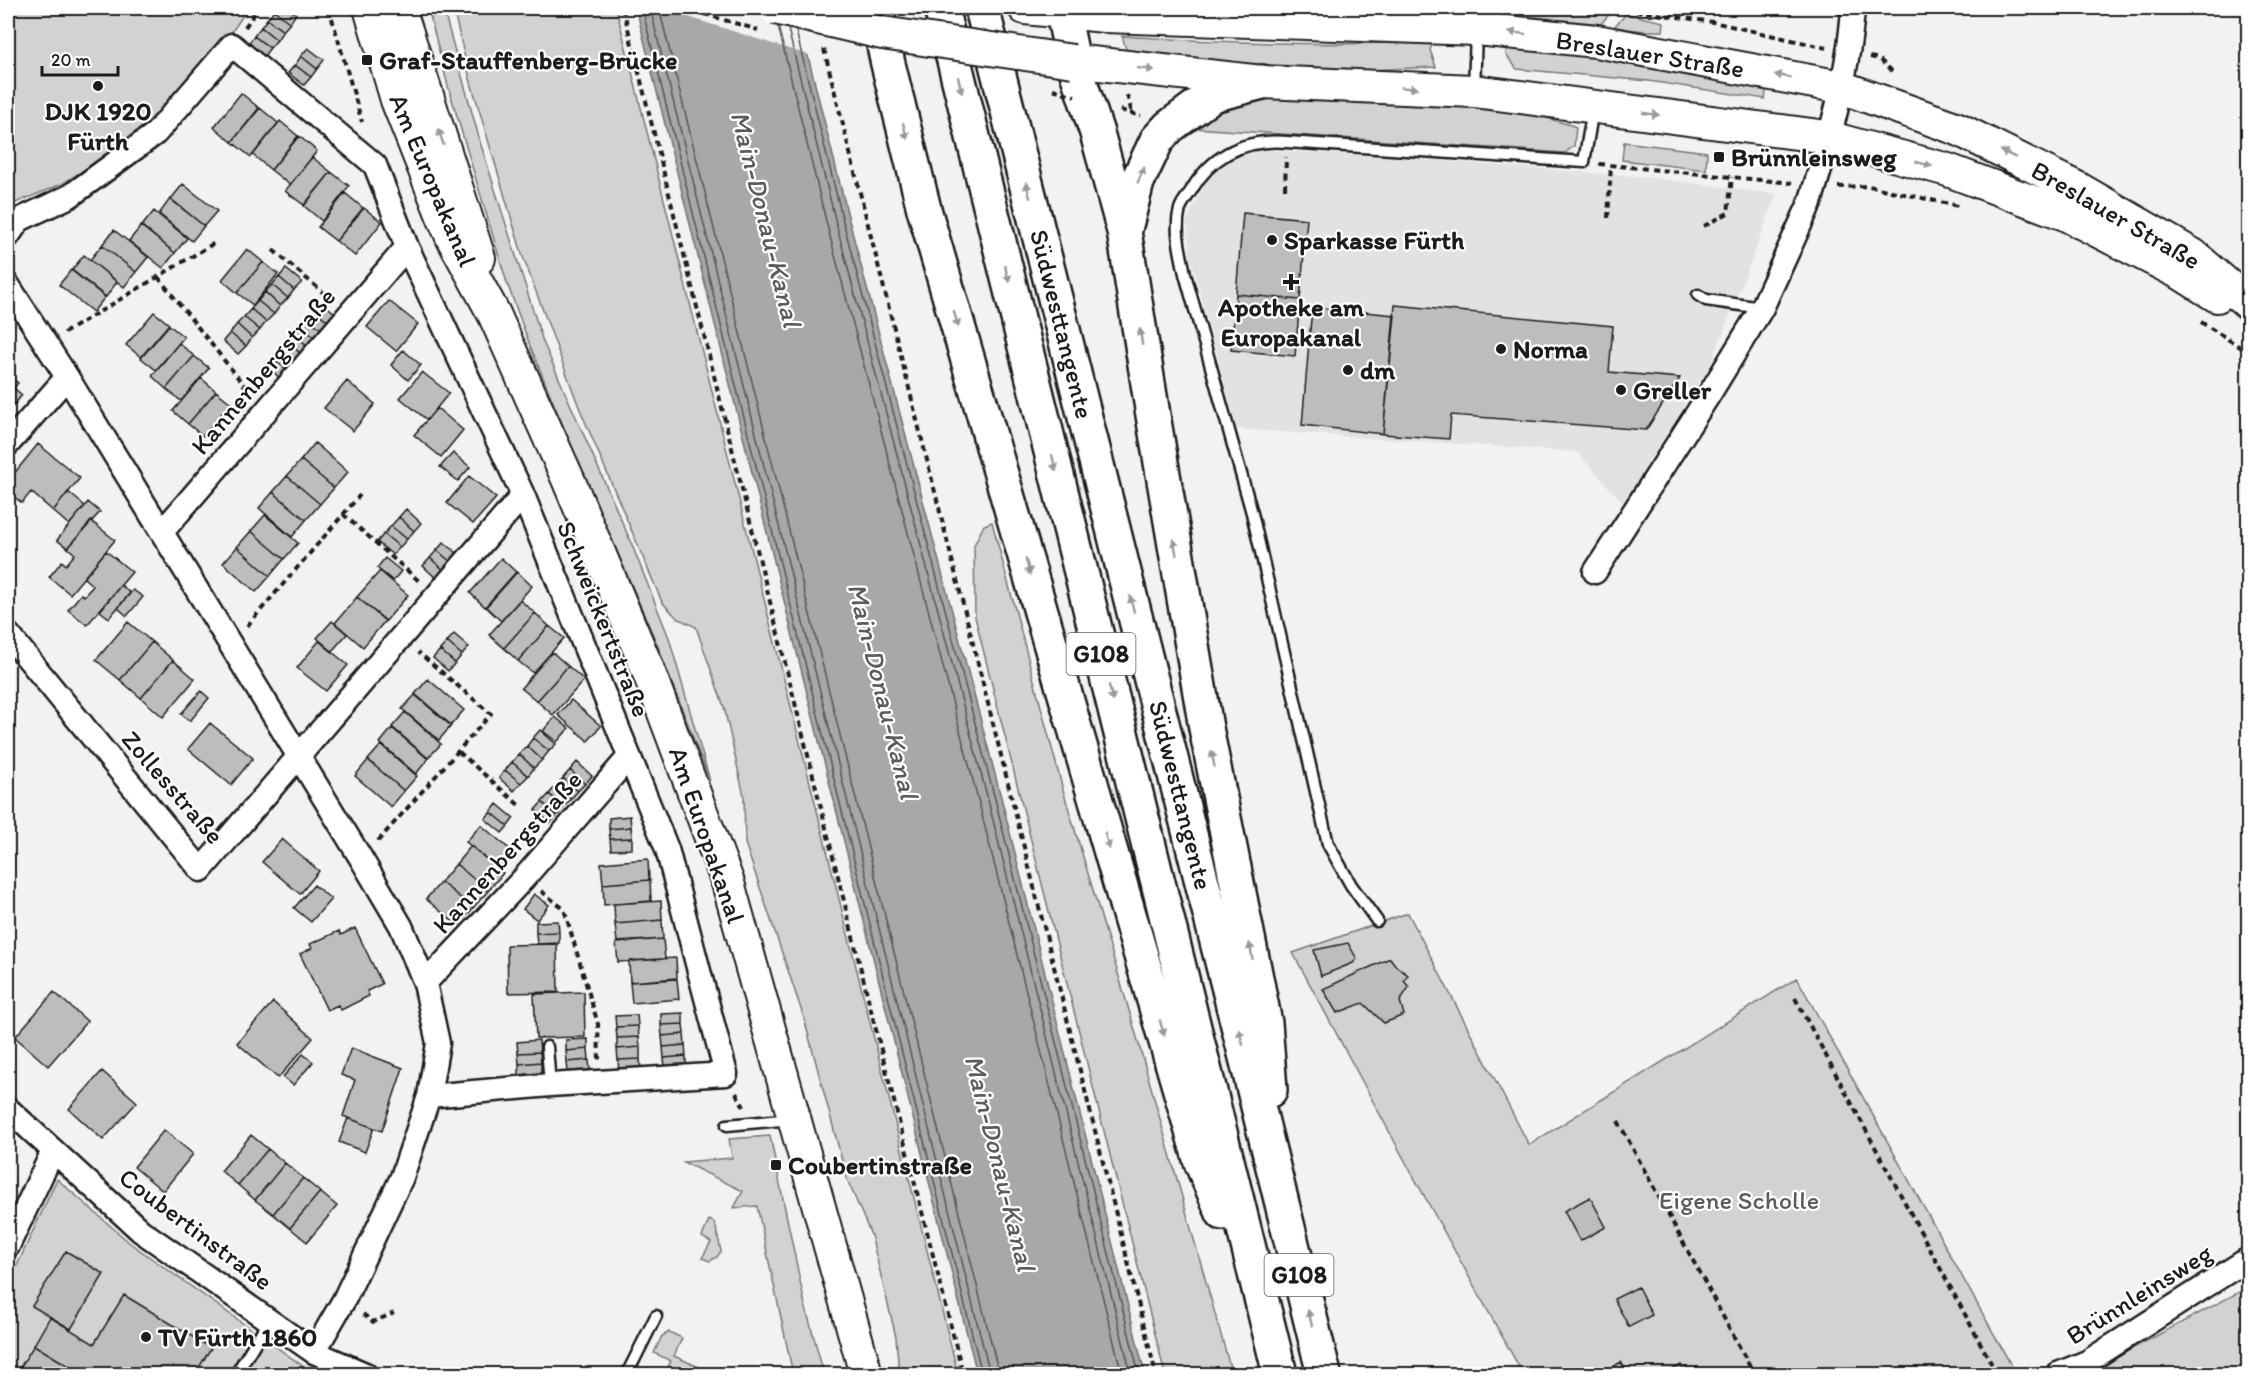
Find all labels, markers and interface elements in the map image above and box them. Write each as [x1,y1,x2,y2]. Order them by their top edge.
street label: Breslauer Straße [1554,23,1746,85]
one-way arrow [1507,28,1526,38]
scale bar [42,39,118,77]
place label: Graf-Stauffenberg-Brücke [379,44,677,76]
text: 20 m [51,49,91,71]
marker: Graf-Stauffenberg-Brücke [360,53,374,67]
one-way arrow [1137,64,1156,74]
one-way arrow [1773,71,1792,80]
one-way arrow [956,75,966,94]
marker: DJK 1920 Fürth [91,79,105,93]
one-way arrow [1399,84,1418,93]
street label: Am Europakanal [382,89,484,271]
place label: DJK 1920 Fürth [44,95,152,157]
water label: Main-Donau-Kanal [724,107,810,333]
one-way arrow [1642,109,1661,118]
one-way arrow [900,122,910,140]
one-way arrow [436,128,446,146]
place label: Brünnleinsweg [1731,141,1897,173]
one-way arrow [1999,149,2016,159]
marker: Brünnleinsweg [1712,150,1726,164]
street label: Breslauer Straße [2026,154,2206,276]
one-way arrow [1915,160,1933,169]
one-way arrow [1136,166,1145,183]
one-way arrow [1023,181,1033,200]
place label: Sparkasse Fürth [1284,224,1465,256]
street label: Südwesttangente [1023,226,1101,422]
marker: Sparkasse Fürth [1265,233,1279,247]
one-way arrow [1003,265,1013,283]
marker: Apotheke am Europakanal [1284,275,1298,289]
street label: Kannenbergstraße [184,281,342,461]
place label: Apotheke am Europakanal [1217,291,1365,353]
one-way arrow [952,310,961,328]
one-way arrow [1136,328,1145,347]
place label: Norma [1513,333,1588,365]
marker: Norma [1494,342,1508,356]
place label: dm [1360,354,1396,386]
marker: dm [1341,363,1355,377]
place label: Greller [1633,374,1712,406]
marker: Greller [1614,383,1628,397]
one-way arrow [1049,454,1059,472]
street label: Schweickertstraße [550,516,658,722]
one-way arrow [1170,537,1179,556]
one-way arrow [1024,558,1033,576]
water label: Main-Donau-Kanal [841,579,927,805]
one-way arrow [1127,594,1137,613]
road number: G108 [1066,633,1136,675]
one-way arrow [1106,684,1116,702]
street label: Südwesttangente [1142,697,1220,893]
street label: Zollesstraße [115,724,231,850]
street label: Am Europakanal [662,743,752,927]
one-way arrow [1208,750,1217,769]
street label: Kannenbergstraße [425,764,589,940]
one-way arrow [1103,832,1112,850]
one-way arrow [1246,941,1255,960]
one-way arrow [1158,1019,1167,1037]
one-way arrow [1236,1028,1246,1046]
water label: Main-Donau-Kanal [958,1051,1044,1277]
place label: Coubertinstraße [788,1149,972,1181]
marker: Coubertinstraße [769,1158,783,1172]
street label: Coubertinstraße [113,1161,279,1297]
park label: Eigene Scholle [1659,1184,1819,1216]
street label: Brünnleinsweg [2060,1236,2218,1351]
road number: G108 [1264,1254,1334,1296]
one-way arrow [1304,1309,1314,1327]
place label: TV Fürth 1860 [157,1321,317,1353]
marker: TV Fürth 1860 [139,1330,153,1344]

